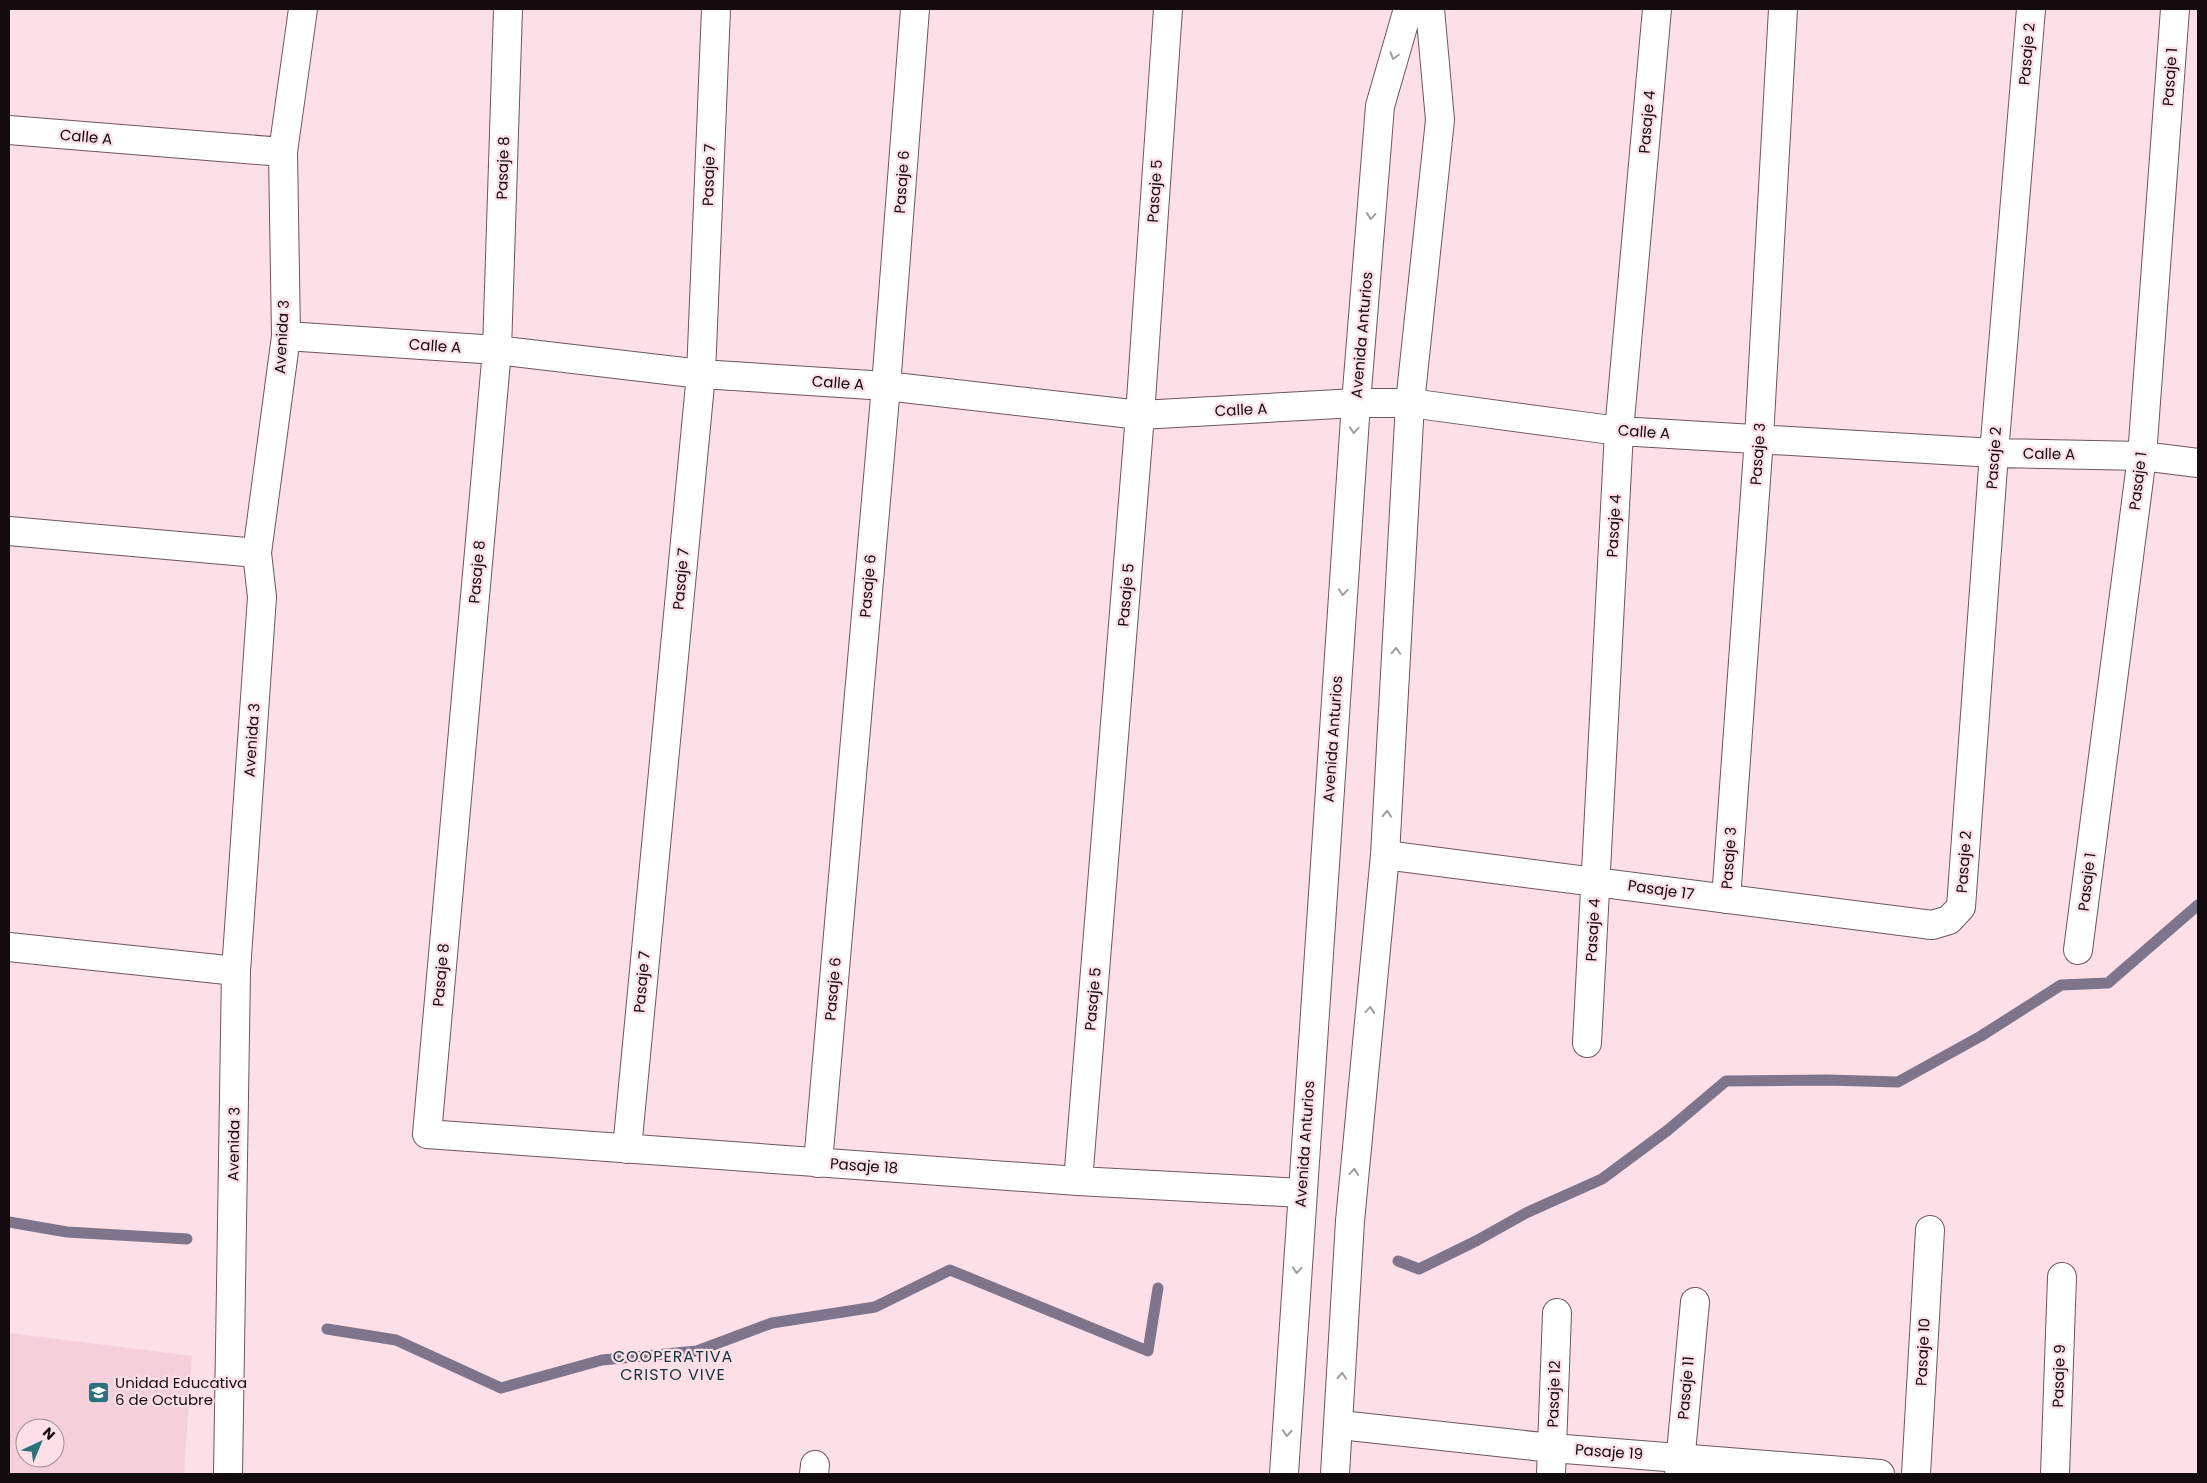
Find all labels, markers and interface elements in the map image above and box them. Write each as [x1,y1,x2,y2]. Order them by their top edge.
street label: Pasaje 2 [2013,22,2040,86]
street label: Pasaje 1 [2157,47,2182,107]
one-way arrow [1390,51,1400,59]
street label: Pasaje 4 [1633,90,1660,154]
street label: Calle A [59,124,113,149]
street label: Pasaje 8 [491,136,514,200]
street label: Pasaje 7 [697,144,720,206]
street label: Pasaje 6 [889,150,914,214]
street label: Pasaje 5 [1142,159,1167,223]
one-way arrow [1366,212,1377,220]
street label: Avenida Anturios [1346,271,1378,399]
street label: Avenida 3 [269,299,294,375]
street label: Calle A [408,333,462,358]
street label: Calle A [811,370,865,395]
street label: Calle A [1214,398,1268,421]
street label: Calle A [1617,419,1671,444]
street label: Pasaje 3 [1745,422,1770,486]
one-way arrow [1349,426,1360,434]
street label: Pasaje 2 [1981,426,2006,490]
street label: Calle A [2023,443,2075,464]
street label: Pasaje 1 [2124,451,2151,511]
street label: Pasaje 4 [1601,494,1626,558]
street label: Pasaje 8 [463,540,490,604]
street label: Pasaje 7 [667,547,694,611]
street label: Pasaje 6 [854,553,881,618]
street label: Pasaje 5 [1112,563,1139,627]
one-way arrow [1338,588,1349,596]
one-way arrow [1391,647,1401,655]
street label: Avenida Anturios [1318,675,1347,803]
street label: Avenida 3 [238,702,265,778]
one-way arrow [1382,809,1392,817]
street label: Pasaje 3 [1716,826,1741,890]
street label: Pasaje 2 [1951,830,1976,894]
street label: Pasaje 1 [2073,852,2100,912]
street label: Pasaje 17 [1627,874,1696,905]
street label: Pasaje 4 [1580,898,1605,962]
street label: Pasaje 8 [427,943,454,1007]
street label: Pasaje 7 [628,950,655,1014]
street label: Pasaje 6 [819,956,846,1021]
street label: Pasaje 5 [1079,967,1106,1031]
one-way arrow [1364,1006,1375,1014]
street label: Avenida Anturios [1290,1080,1319,1208]
street label: Avenida 3 [222,1107,245,1181]
street label: Pasaje 18 [829,1153,899,1178]
one-way arrow [1349,1168,1360,1176]
one-way arrow [1291,1267,1302,1275]
street label: Pasaje 10 [1910,1317,1935,1387]
street label: Pasaje 9 [2047,1344,2070,1408]
district label: COOPERATIVA CRISTO VIVE [613,1345,733,1386]
street label: Pasaje 11 [1672,1355,1699,1420]
street label: Pasaje 12 [1542,1360,1565,1428]
place label: Unidad Educativa 6 de Octubre [115,1372,247,1410]
one-way arrow [1337,1372,1347,1380]
school or university icon: Unidad Educativa 6 de Octubre [87,1380,111,1404]
north arrow [15,1418,65,1468]
text: N [38,1423,60,1444]
one-way arrow [1281,1429,1292,1437]
street label: Pasaje 19 [1574,1439,1644,1464]

